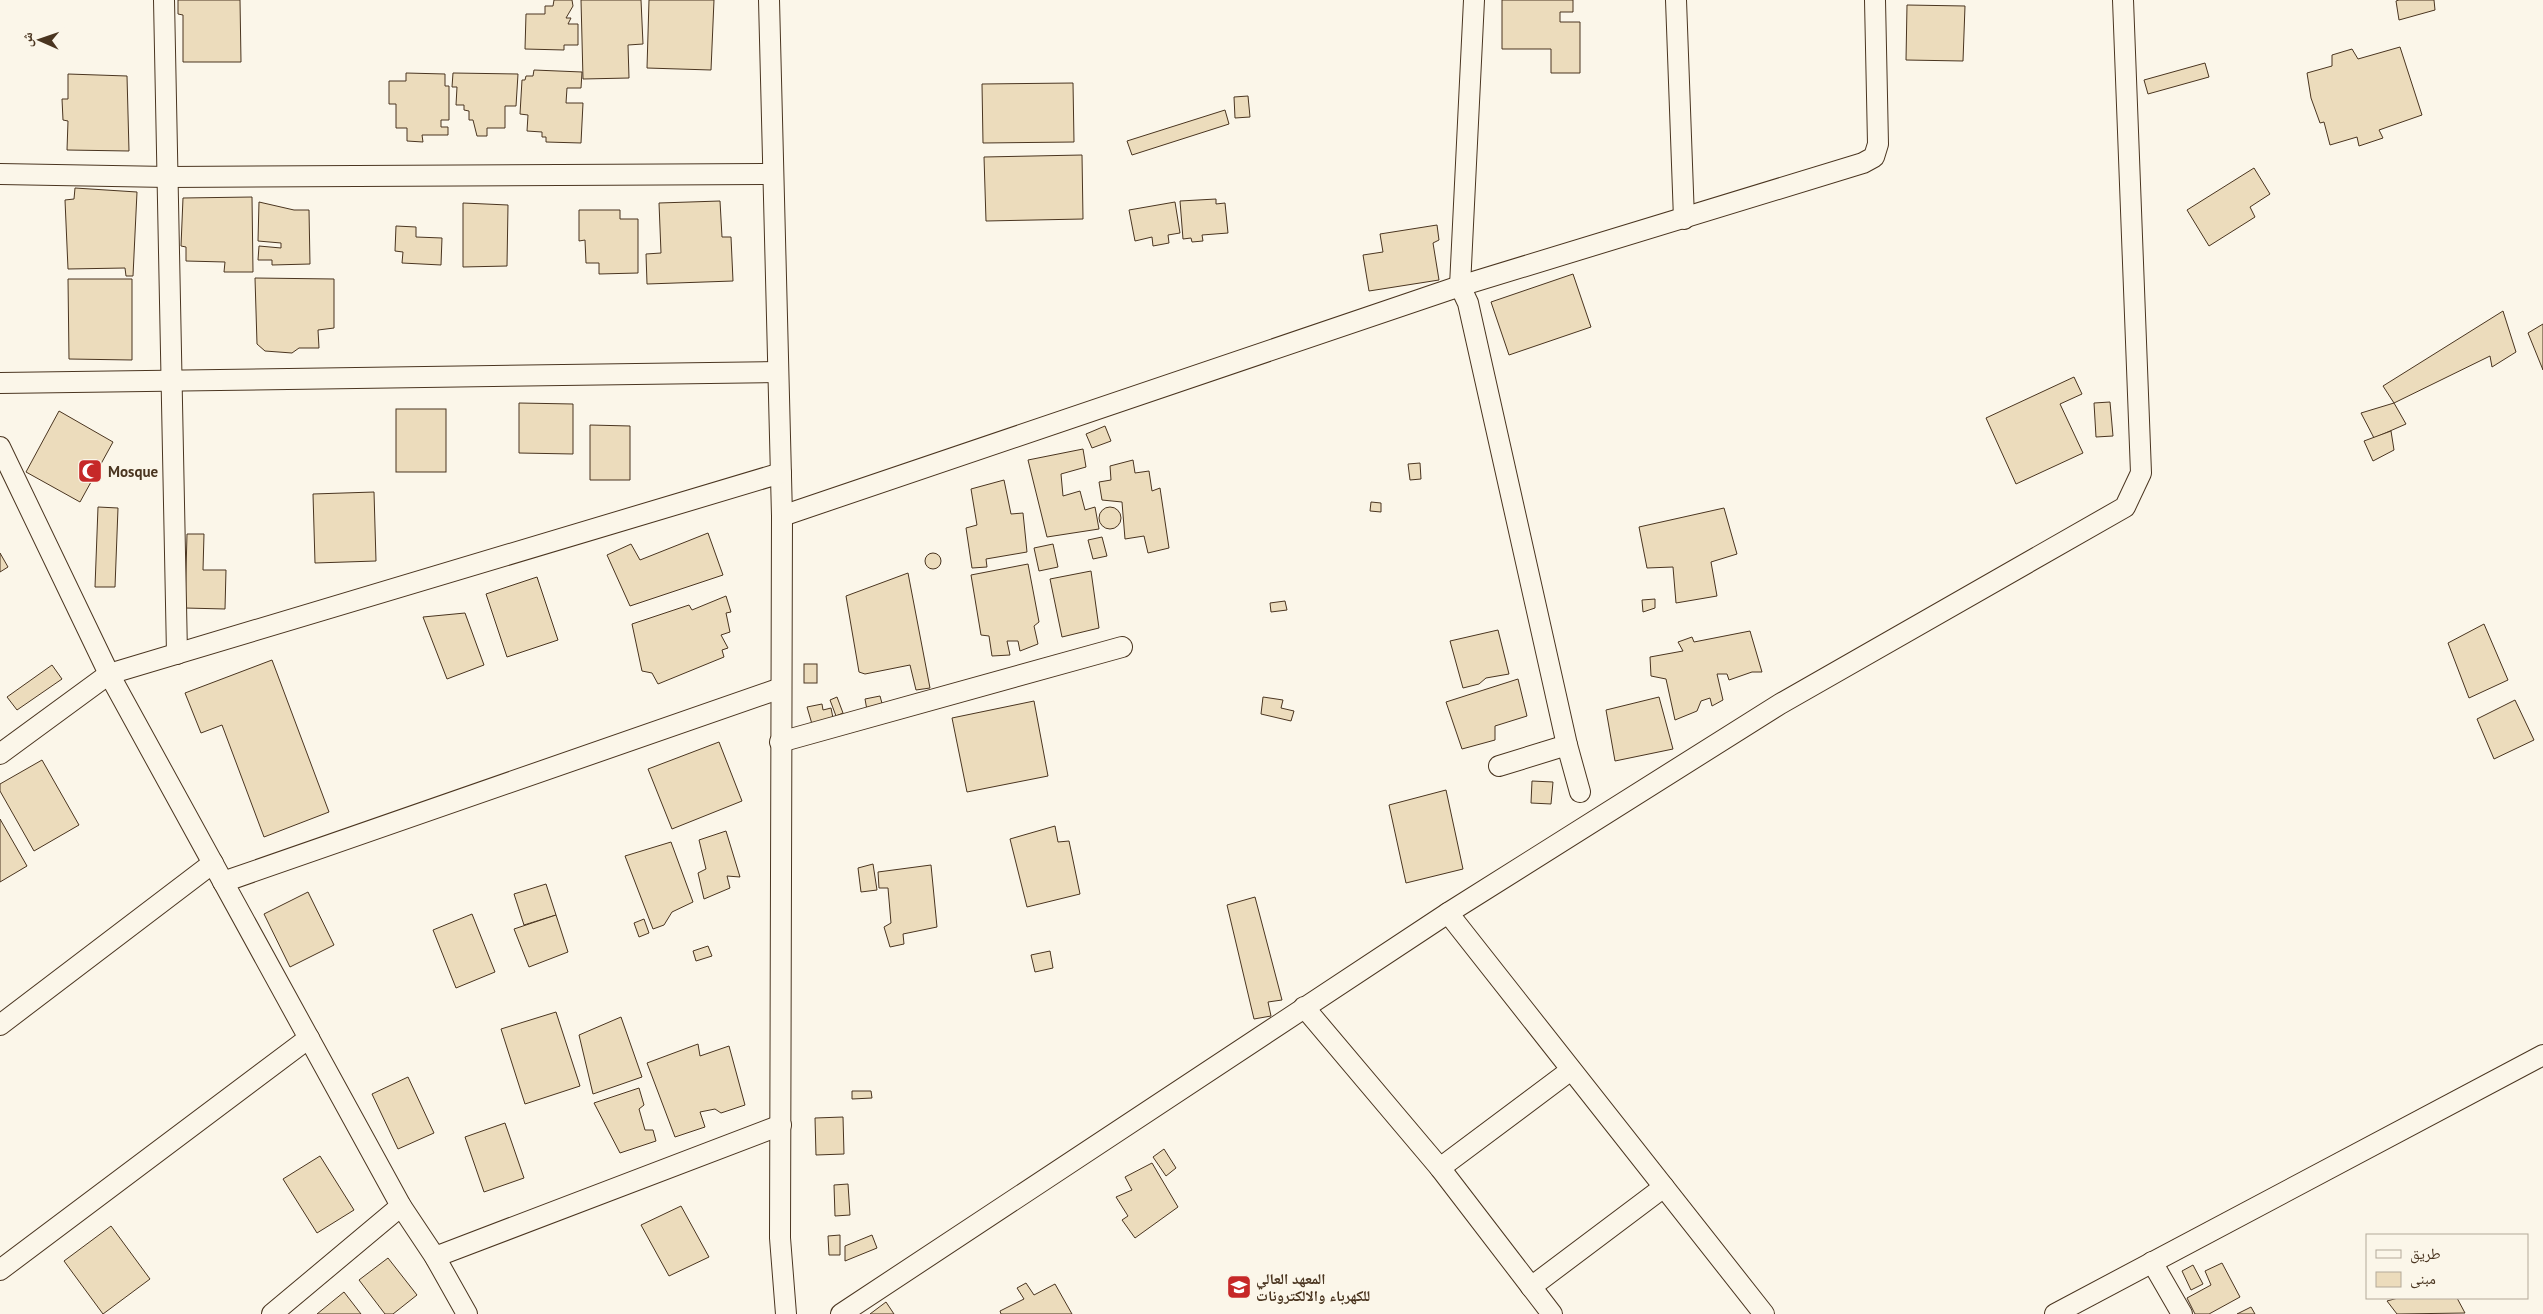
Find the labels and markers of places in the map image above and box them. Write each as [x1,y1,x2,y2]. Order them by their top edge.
mosque icon: Mosque [77,458,103,484]
place label: Mosque [108,462,158,481]
place label: المعهد العالي للكهرباء والالكترونات [1256,1269,1370,1305]
school or university icon: المعهد العالي للكهرباء والالكترونات [1226,1274,1252,1300]

